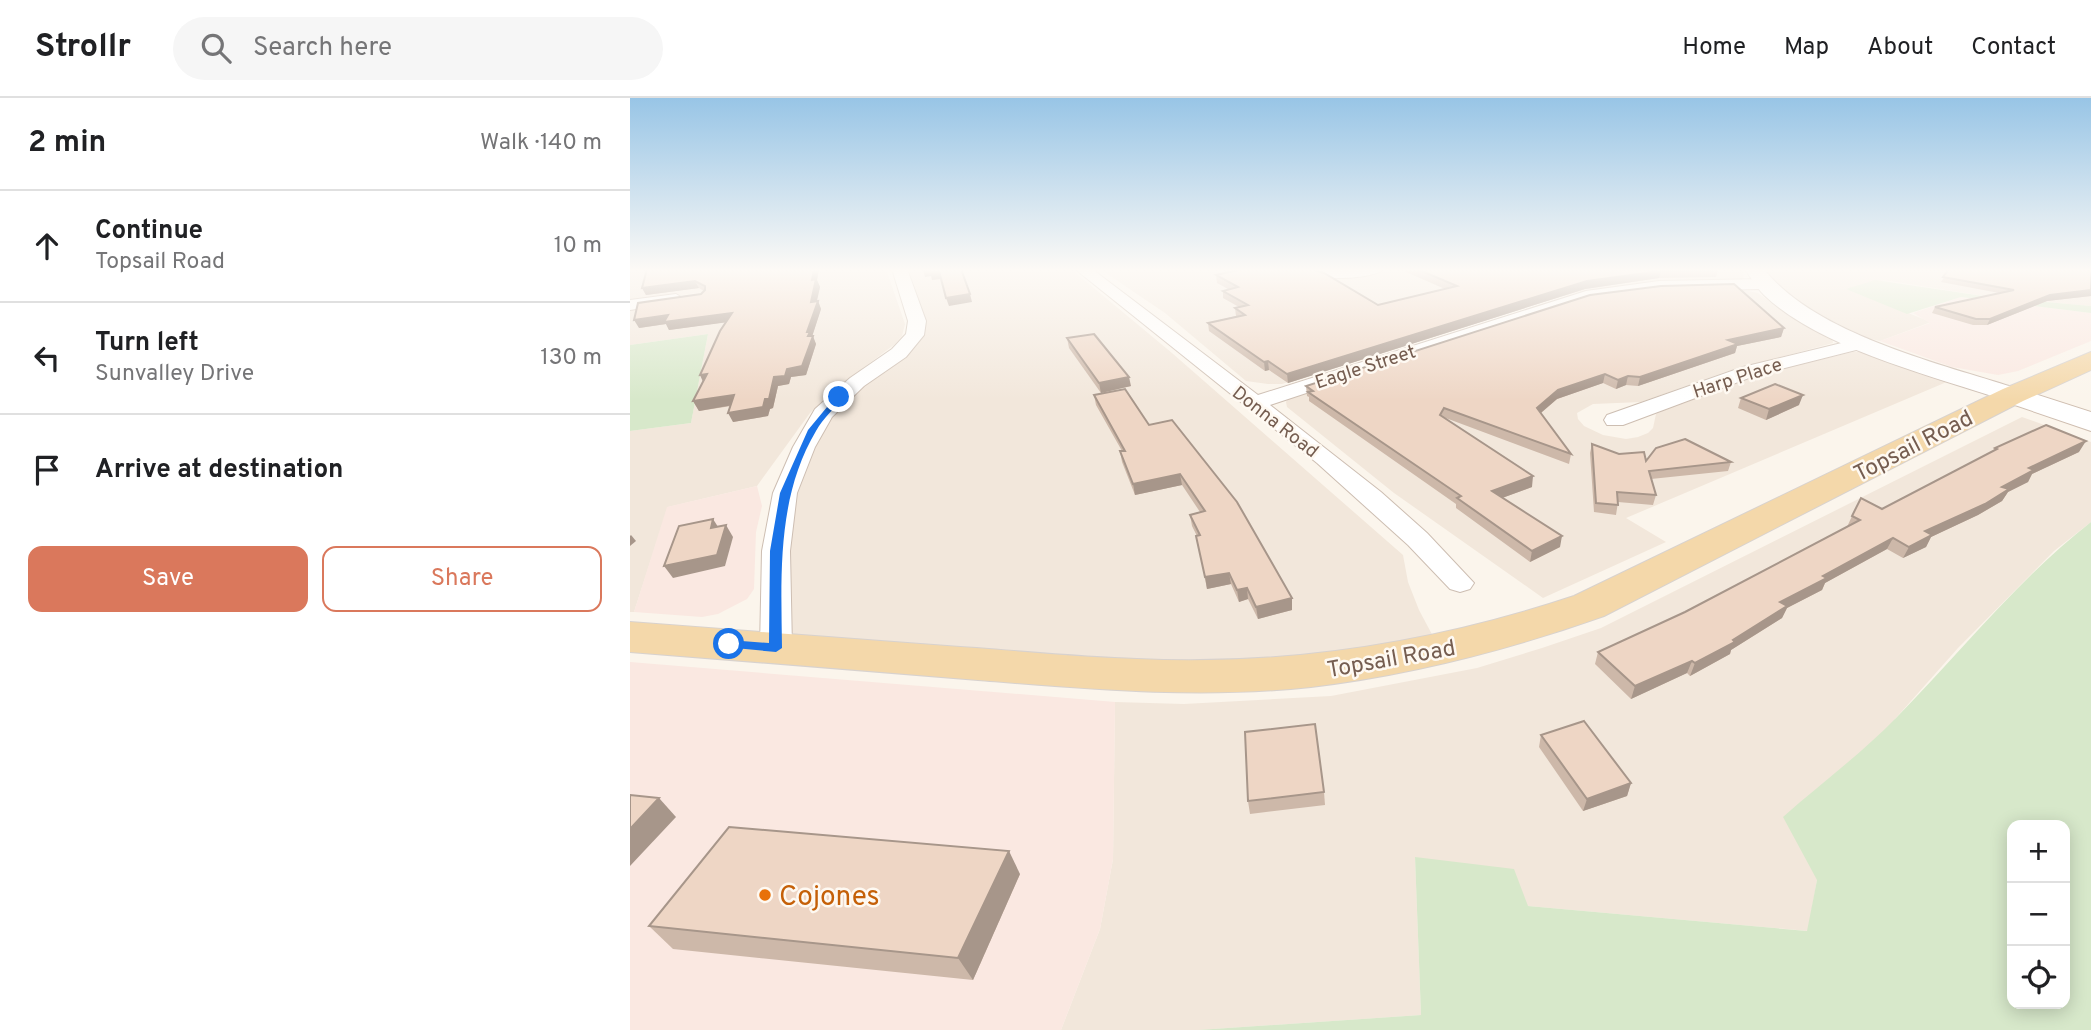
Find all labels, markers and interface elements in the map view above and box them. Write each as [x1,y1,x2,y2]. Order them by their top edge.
search box [173,17,663,80]
text: Strollr [35,27,131,69]
icon: search [197,29,235,67]
text: Search here [253,32,392,65]
text: Home [1682,33,1746,63]
text: Map [1784,33,1829,63]
text: About [1867,33,1933,63]
text: Contact [1971,33,2056,63]
text: 2 min [28,125,106,162]
text: Walk · 140 m [480,129,602,158]
text: Continue [95,215,203,248]
icon: ahead [28,227,66,265]
text: 10 m [554,232,602,261]
text: Topsail Road [95,248,225,277]
text: Turn left [95,327,199,360]
icon: left [28,339,66,377]
street label: Eagle Street [1312,340,1419,395]
text: 130 m [540,344,602,373]
street label: Harp Place [1690,353,1785,405]
text: Sunvalley Drive [95,360,254,389]
route end [823,381,854,412]
street label: Donna Road [1227,381,1323,464]
street label: Topsail Road [1850,405,1979,490]
icon: arrive [28,451,66,489]
text: Arrive at destination [95,454,343,487]
button: Save [28,546,308,612]
button: Share [322,546,602,612]
route start [713,628,744,659]
street label: Topsail Road [1325,635,1458,686]
map controls [2007,820,2070,1009]
button: + [2007,820,2070,883]
place label: Cojones [779,880,880,916]
button: − [2007,883,2070,946]
marker: Cojones [757,887,773,903]
button: locate [2007,946,2070,1009]

